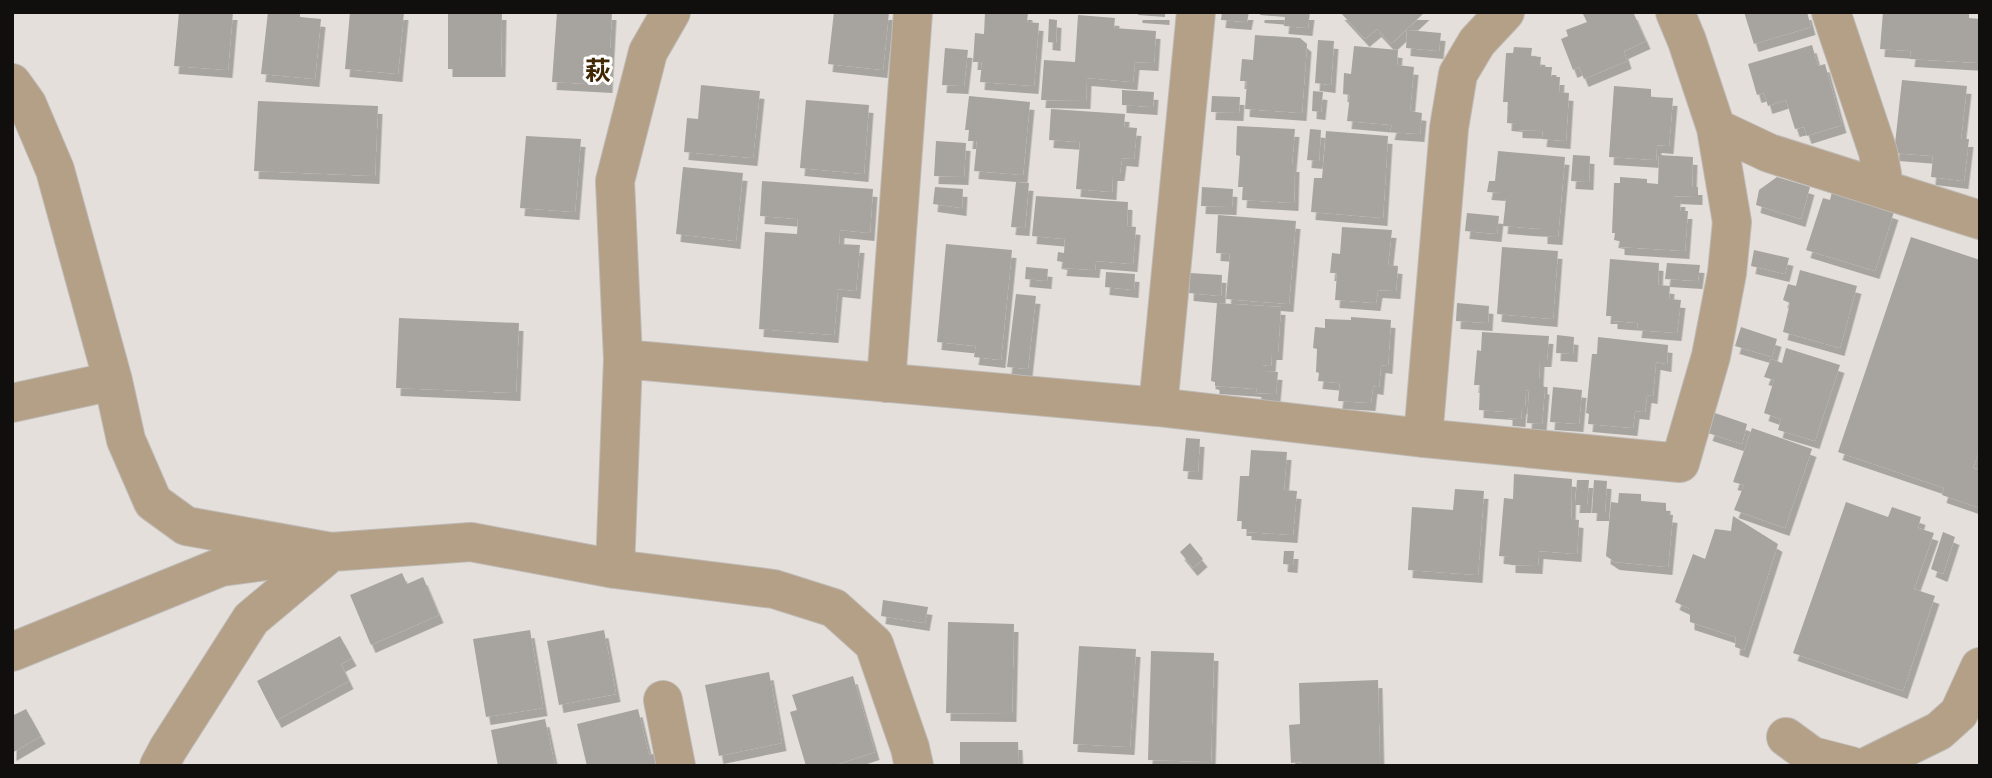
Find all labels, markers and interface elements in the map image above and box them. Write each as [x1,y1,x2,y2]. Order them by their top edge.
district label: 萩 [585,53,611,90]

